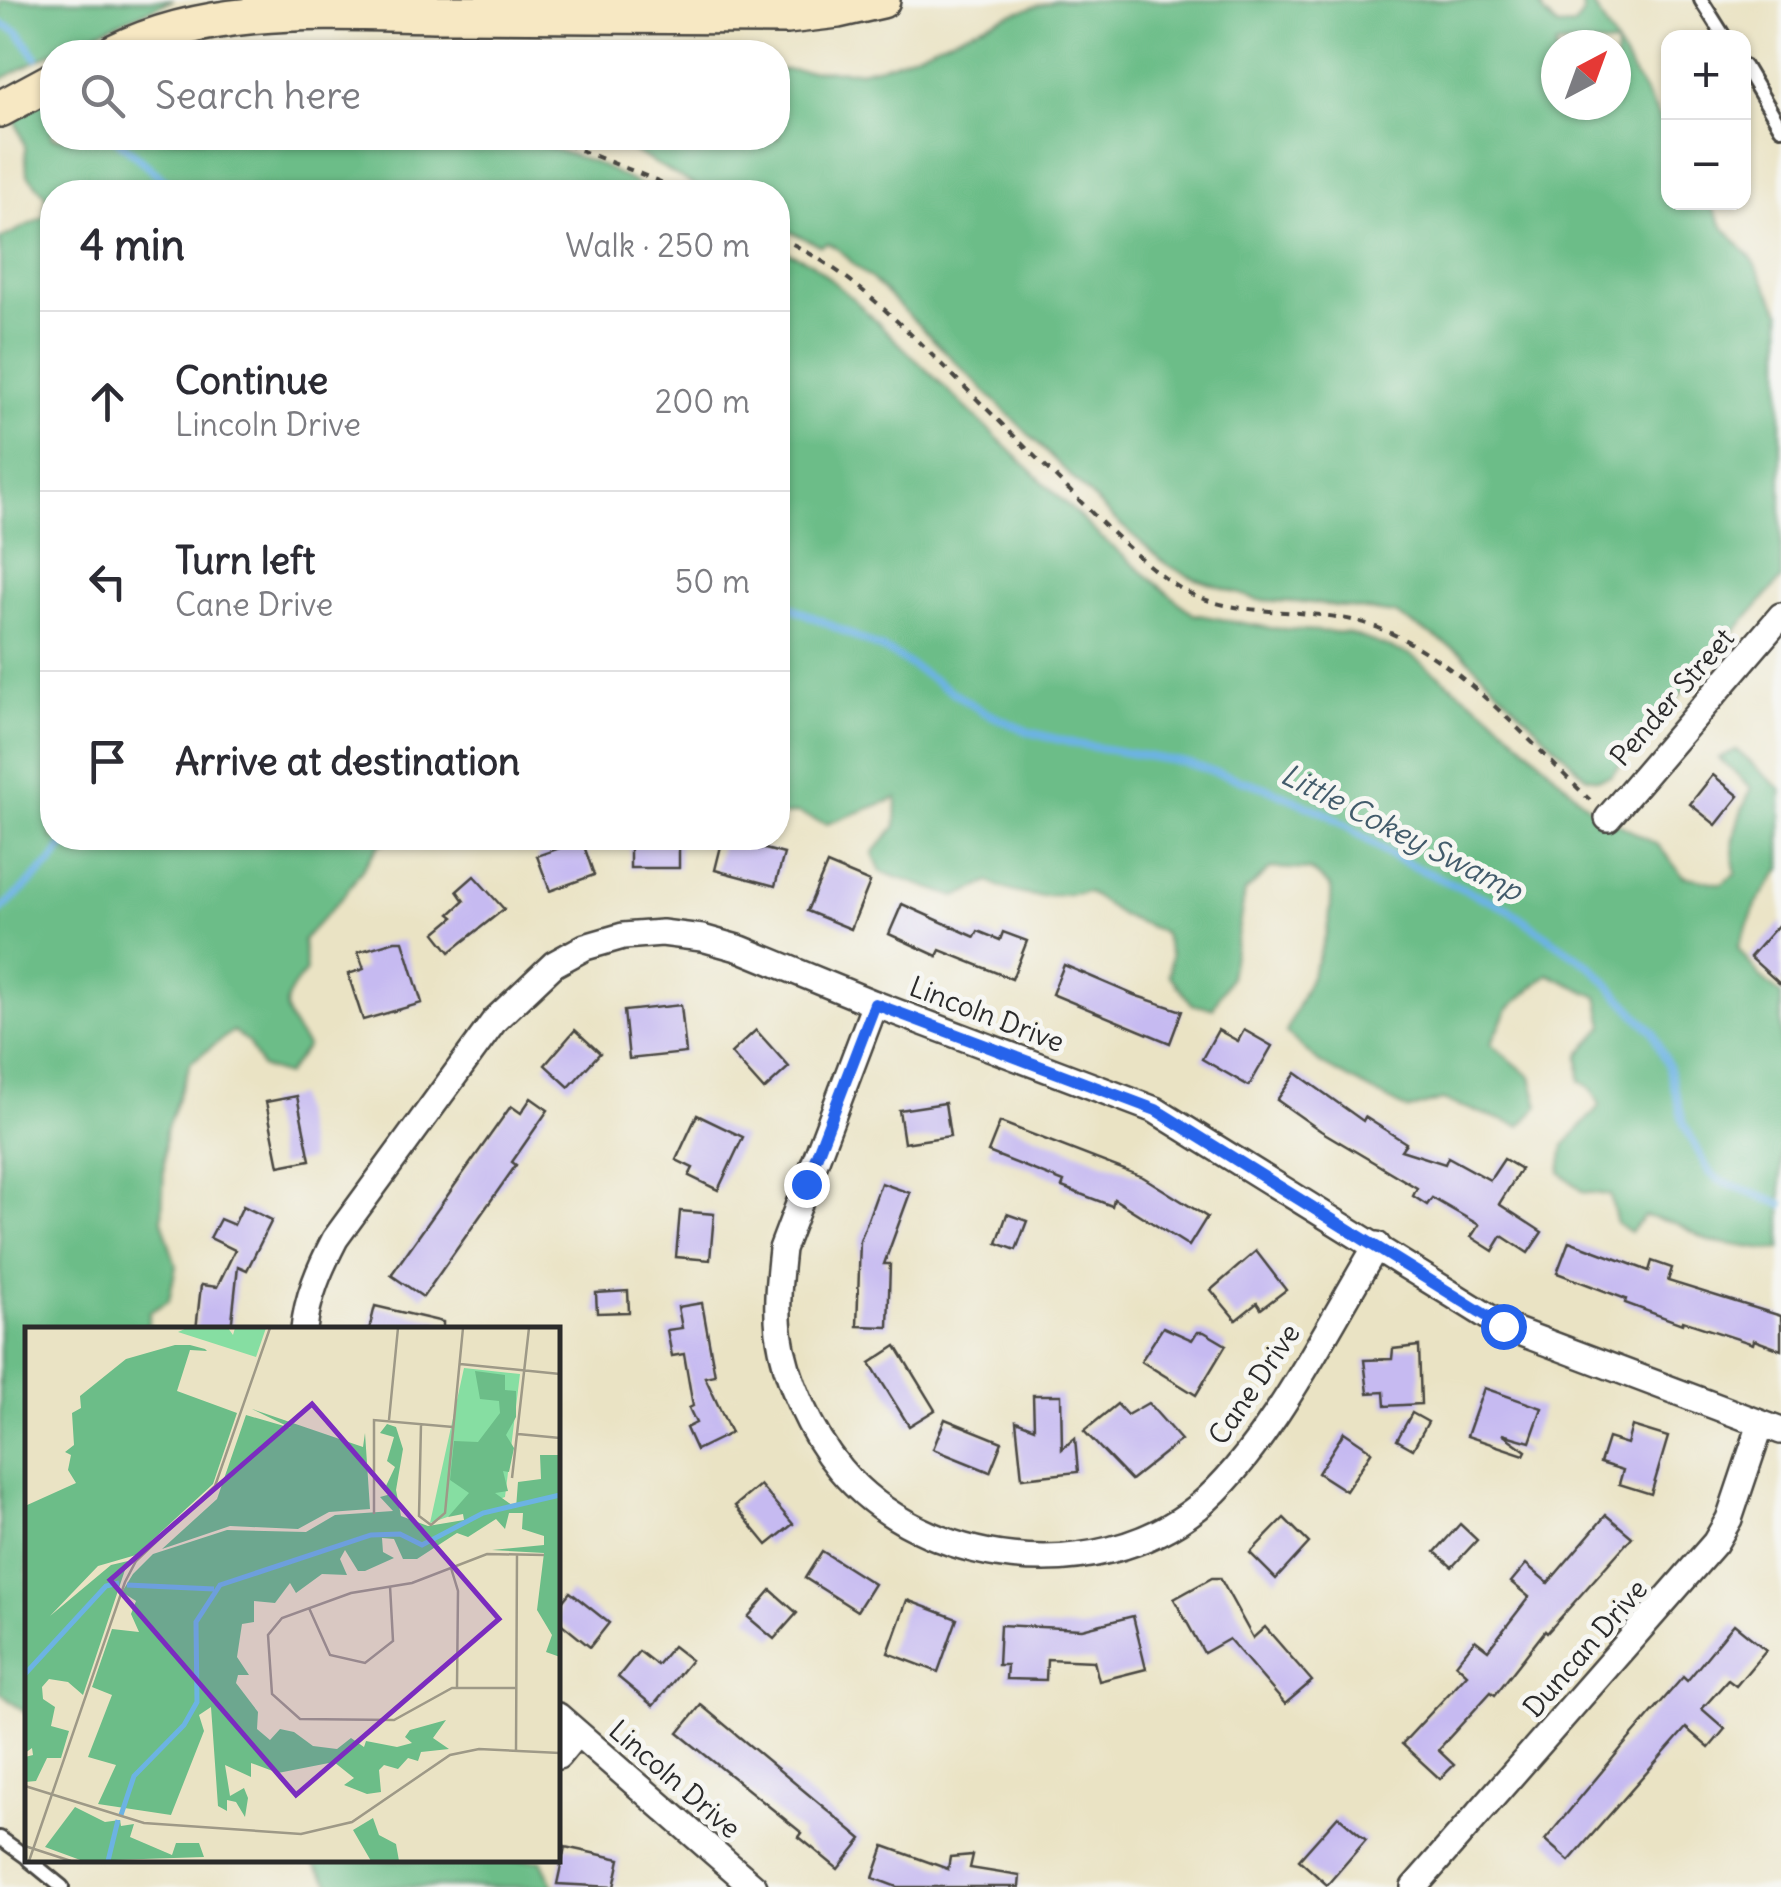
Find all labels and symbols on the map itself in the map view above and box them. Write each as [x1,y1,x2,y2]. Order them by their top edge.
north arrow [1541,30,1631,120]
street label: Pender Street [1602,621,1742,773]
water label: Little Cokey Swamp [1275,755,1531,910]
street label: Lincoln Drive [905,968,1069,1060]
route end [784,1162,830,1208]
route start [1481,1304,1527,1350]
street label: Cane Drive [1200,1317,1308,1451]
inset map [25,1327,560,1862]
street label: Duncan Drive [1515,1571,1655,1725]
street label: Lincoln Drive [602,1712,748,1846]

